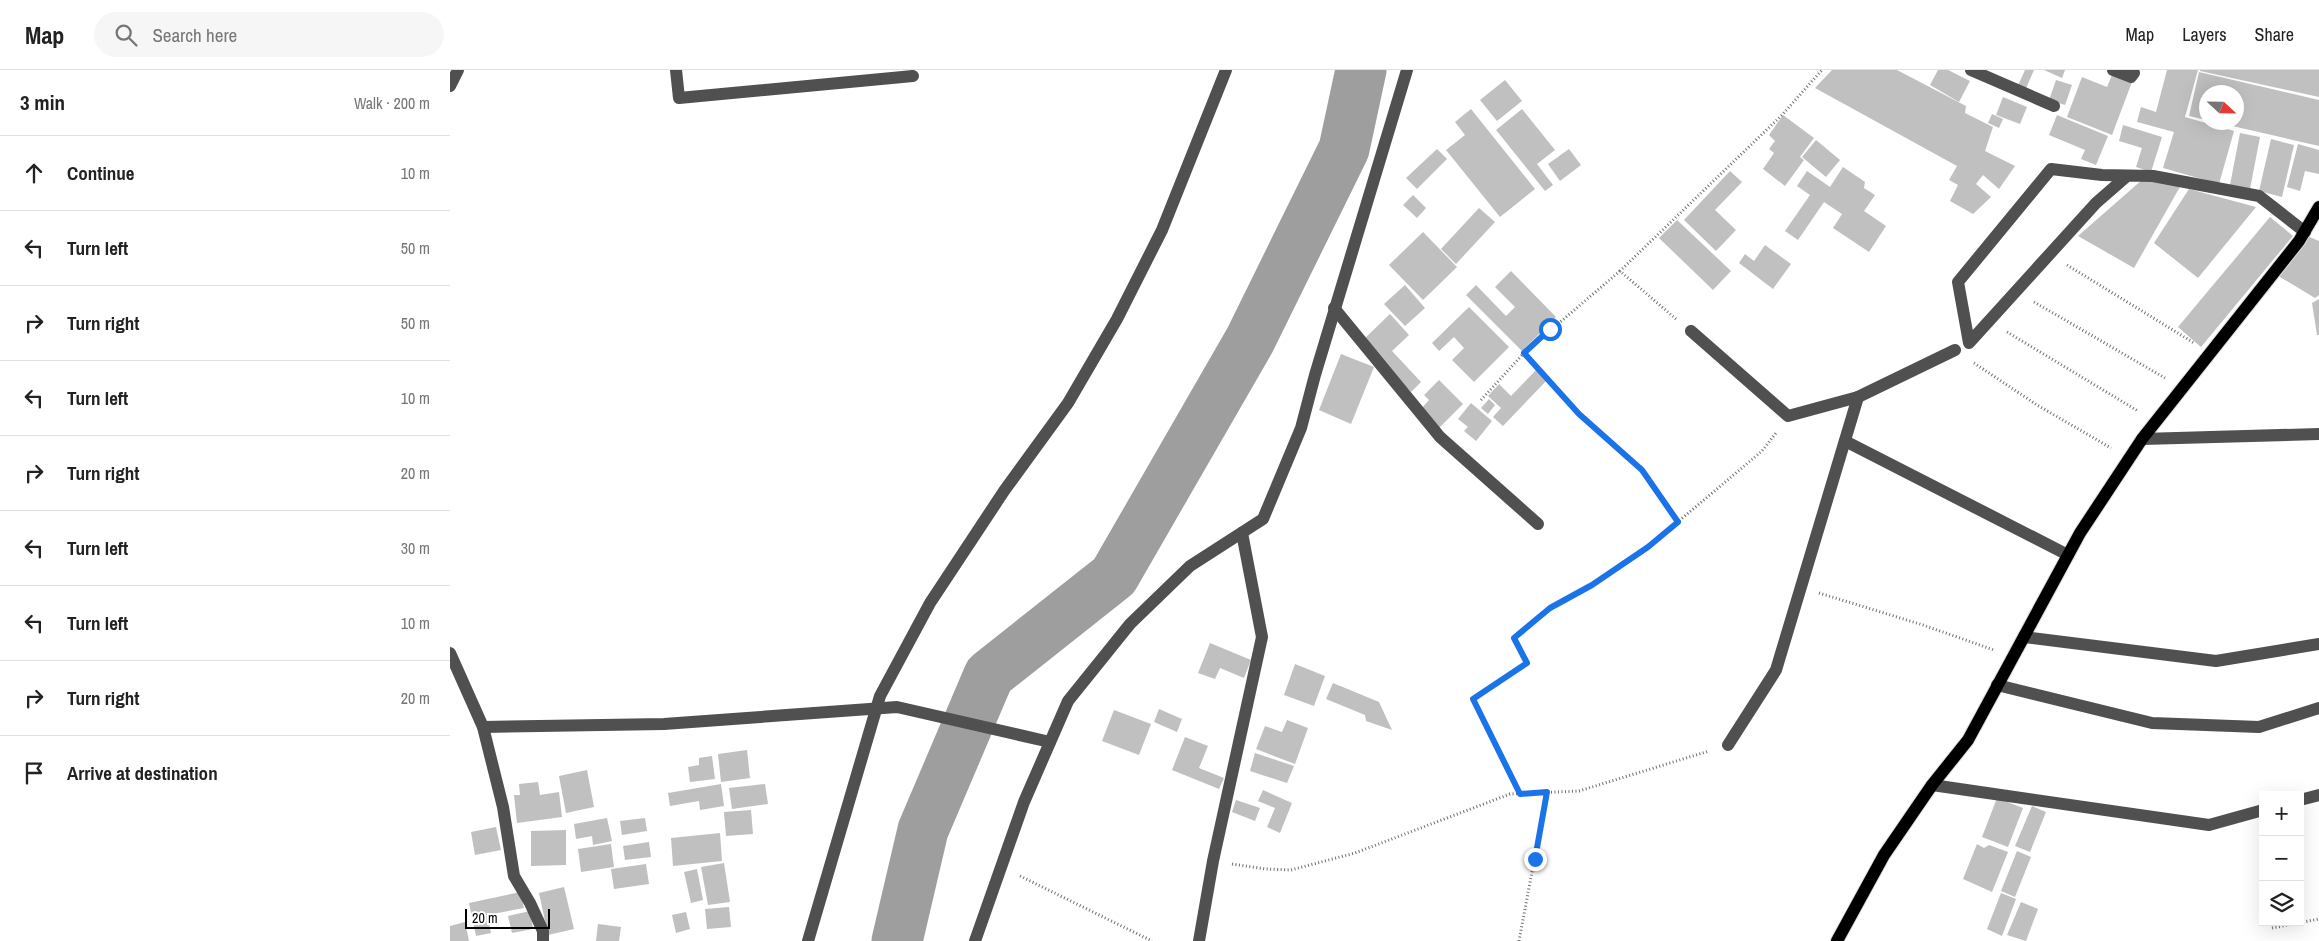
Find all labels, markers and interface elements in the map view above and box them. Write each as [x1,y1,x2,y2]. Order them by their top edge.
search box [94,12,444,57]
text: Map [25,19,64,51]
icon: search [112,21,140,49]
text: Search here [152,22,237,48]
text: Map [2126,22,2154,47]
text: Layers [2182,22,2227,47]
text: Share [2255,22,2294,47]
north arrow [2199,85,2244,130]
text: 3 min [20,88,65,117]
text: Walk · 200 m [354,92,430,114]
icon: ahead [20,159,48,187]
text: Continue [67,160,135,186]
text: 10 m [401,162,430,184]
icon: left [20,234,48,262]
text: Turn left [67,235,128,261]
text: 50 m [401,237,430,259]
icon: right [20,309,48,337]
text: Turn right [67,310,139,336]
text: 50 m [401,312,430,334]
route start [1539,318,1562,341]
icon: left [20,384,48,412]
text: Turn left [67,385,128,411]
text: 10 m [401,387,430,409]
icon: right [20,459,48,487]
text: Turn right [67,460,139,486]
text: 20 m [401,462,430,484]
icon: left [20,534,48,562]
text: Turn left [67,535,128,561]
text: 30 m [401,537,430,559]
icon: left [20,609,48,637]
text: Turn left [67,610,128,636]
text: 10 m [401,612,430,634]
icon: right [20,684,48,712]
text: Turn right [67,685,139,711]
text: 20 m [401,687,430,709]
icon: arrive [20,759,48,787]
text: Arrive at destination [67,760,218,786]
map controls [2259,791,2304,926]
button: + [2259,791,2304,836]
button: − [2259,836,2304,881]
route end [1524,848,1547,871]
button: layers [2259,881,2304,926]
scale bar [465,906,550,929]
text: 20 m [472,909,498,927]

